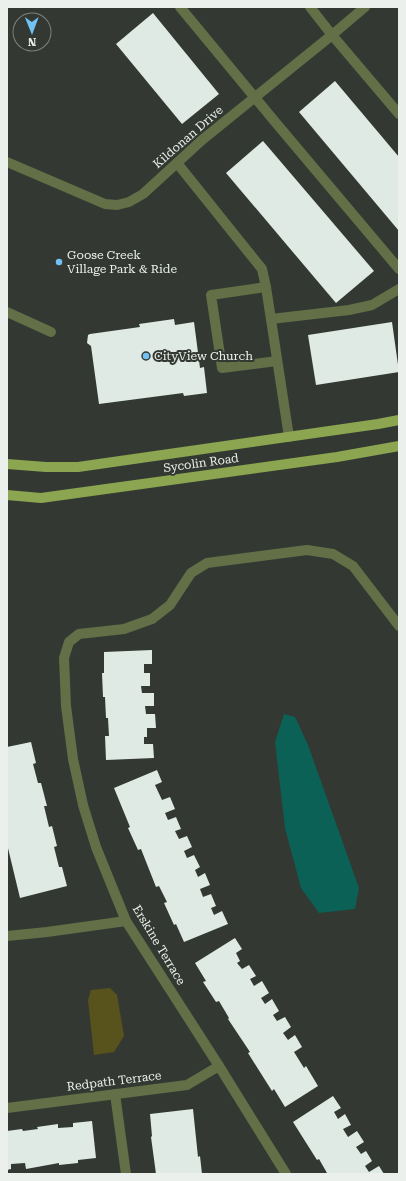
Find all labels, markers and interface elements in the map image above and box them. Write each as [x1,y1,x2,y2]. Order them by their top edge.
north arrow [12,12,52,52]
text: N [27,35,37,48]
street label: Kildonan Drive [150,103,226,171]
place label: Goose Creek Village Park & Ride [67,248,178,276]
marker: Goose Creek Village Park & Ride [54,257,64,267]
place label: CityView Church [154,349,253,363]
marker: CityView Church [141,351,151,361]
street label: Sycolin Road [162,451,240,475]
street label: Erskine Terrace [130,903,188,988]
street label: Redpath Terrace [66,1068,162,1094]

